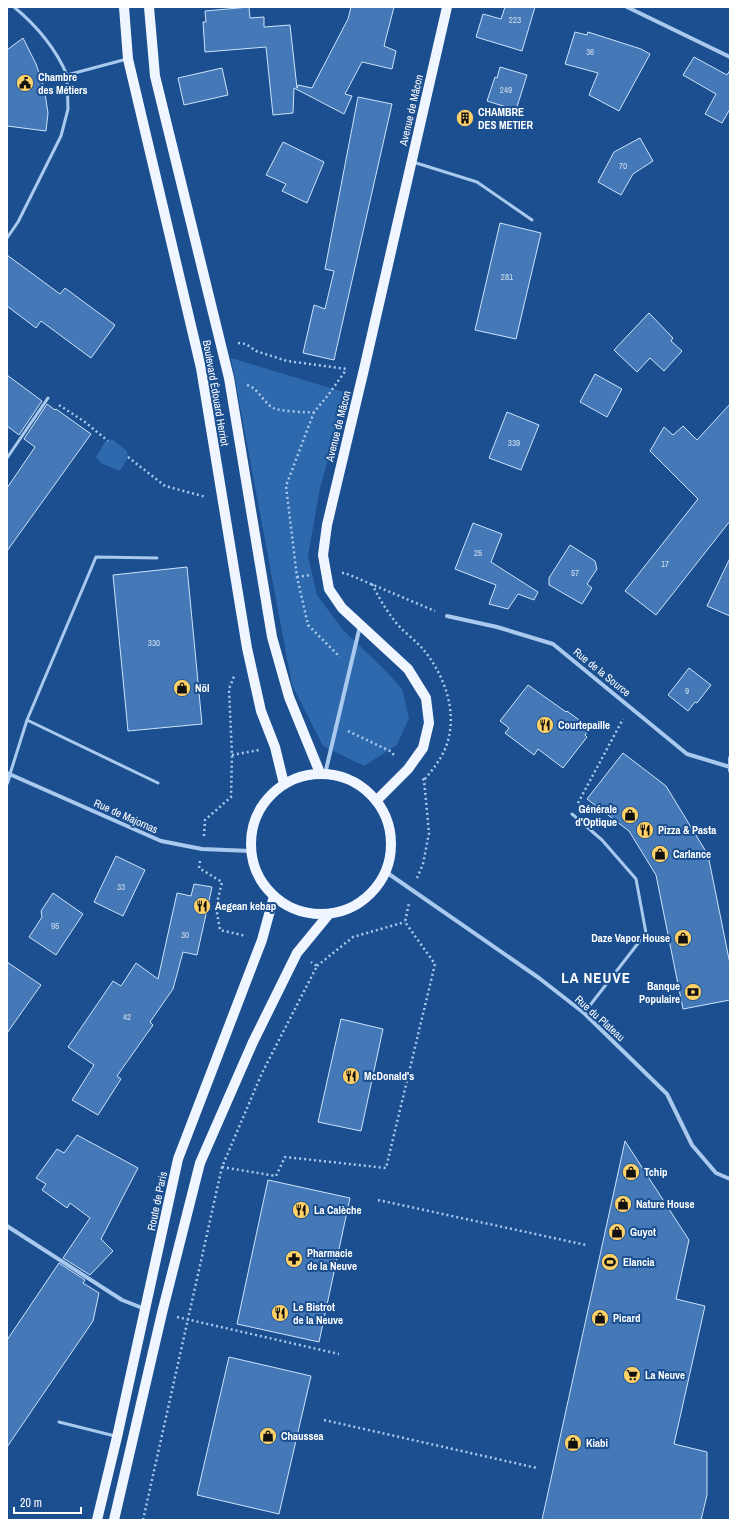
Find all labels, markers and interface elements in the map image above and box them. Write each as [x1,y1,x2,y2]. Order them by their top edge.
house number: 223 [509,14,521,26]
house number: 36 [586,46,594,58]
place label: Chambre des Métiers [38,70,88,97]
public building icon: Chambre des Métiers [15,73,35,93]
street label: Avenue de Mâcon [396,73,426,148]
house number: 249 [500,84,512,96]
place label: CHAMBRE DES METIER [478,105,534,132]
building icon: CHAMBRE DES METIER [455,108,475,128]
house number: 70 [619,160,627,172]
house number: 281 [501,271,513,283]
street label: Boulevard Édouard Herriot [200,339,232,448]
street label: Avenue de Mâcon [322,389,354,464]
house number: 339 [508,437,520,449]
house number: 25 [474,547,482,559]
house number: 17 [661,558,669,570]
house number: 57 [571,567,579,579]
house number: 330 [148,637,160,649]
street label: Rue de la Source [571,645,633,699]
shop icon: Nöl [172,678,192,698]
place label: Nöl [195,681,210,695]
house number: 9 [685,685,689,697]
restaurant icon: Courtepaille [535,715,555,735]
place label: Courtepaille [558,718,610,732]
street label: Rue de Majornas [92,796,161,837]
place label: Générale d'Optique [575,802,617,829]
shop icon: Générale d'Optique [620,805,640,825]
restaurant icon: Pizza & Pasta [635,820,655,840]
place label: Pizza & Pasta [658,823,716,837]
shop icon: Carlance [650,844,670,864]
place label: Carlance [673,847,711,861]
house number: 33 [117,881,125,893]
restaurant icon: Aegean kebap [192,896,212,916]
place label: Aegean kebap [215,899,277,913]
house number: 95 [51,920,59,932]
shop icon: Daze Vapor House [673,928,693,948]
house number: 30 [181,929,189,941]
place label: Daze Vapor House [591,931,670,945]
district label: LA NEUVE [561,967,631,988]
place label: Banque Populaire [639,979,680,1006]
bank icon: Banque Populaire [683,982,703,1002]
street label: Rue du Plateau [572,992,628,1044]
house number: 42 [123,1011,131,1023]
restaurant icon: McDonald's [341,1066,361,1086]
place label: McDonald's [364,1069,414,1083]
shop icon: Tchip [621,1162,641,1182]
place label: Tchip [644,1165,668,1179]
street label: Route de Paris [144,1170,170,1232]
shop icon: Nature House [613,1194,633,1214]
place label: Nature House [636,1197,695,1211]
restaurant icon: La Calèche [291,1200,311,1220]
place label: La Calèche [314,1203,362,1217]
shop icon: Guyot [607,1222,627,1242]
place label: Guyot [630,1225,656,1239]
place label: Pharmacie de la Neuve [307,1246,357,1273]
pharmacy icon: Pharmacie de la Neuve [284,1249,304,1269]
sports icon: Elancia [600,1252,620,1272]
place label: Elancia [623,1255,655,1269]
place label: Le Bistrot de la Neuve [293,1300,343,1327]
restaurant icon: Le Bistrot de la Neuve [270,1303,290,1323]
shop icon: Picard [590,1308,610,1328]
place label: Picard [613,1311,641,1325]
supermarket icon: La Neuve [622,1365,642,1385]
place label: La Neuve [645,1368,685,1382]
shop icon: Chaussea [258,1426,278,1446]
place label: Chaussea [281,1429,324,1443]
shop icon: Kiabi [563,1433,583,1453]
place label: Kiabi [586,1436,608,1450]
scale bar [14,1489,81,1515]
text: 20 m [20,1495,42,1511]

